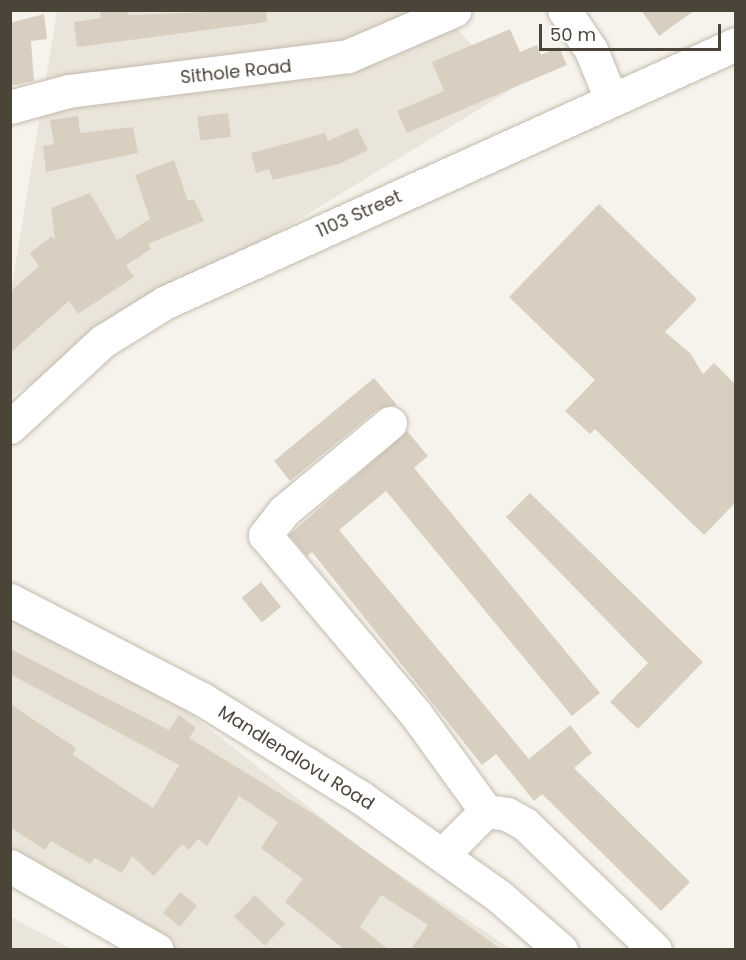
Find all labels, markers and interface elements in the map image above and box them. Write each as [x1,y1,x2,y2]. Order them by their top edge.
scale bar [542,12,724,50]
text: 50 m [550,22,596,47]
street label: Sithole Road [179,55,293,89]
street label: 1103 Street [313,186,405,242]
street label: Mandlendlovu Road [214,701,378,815]

